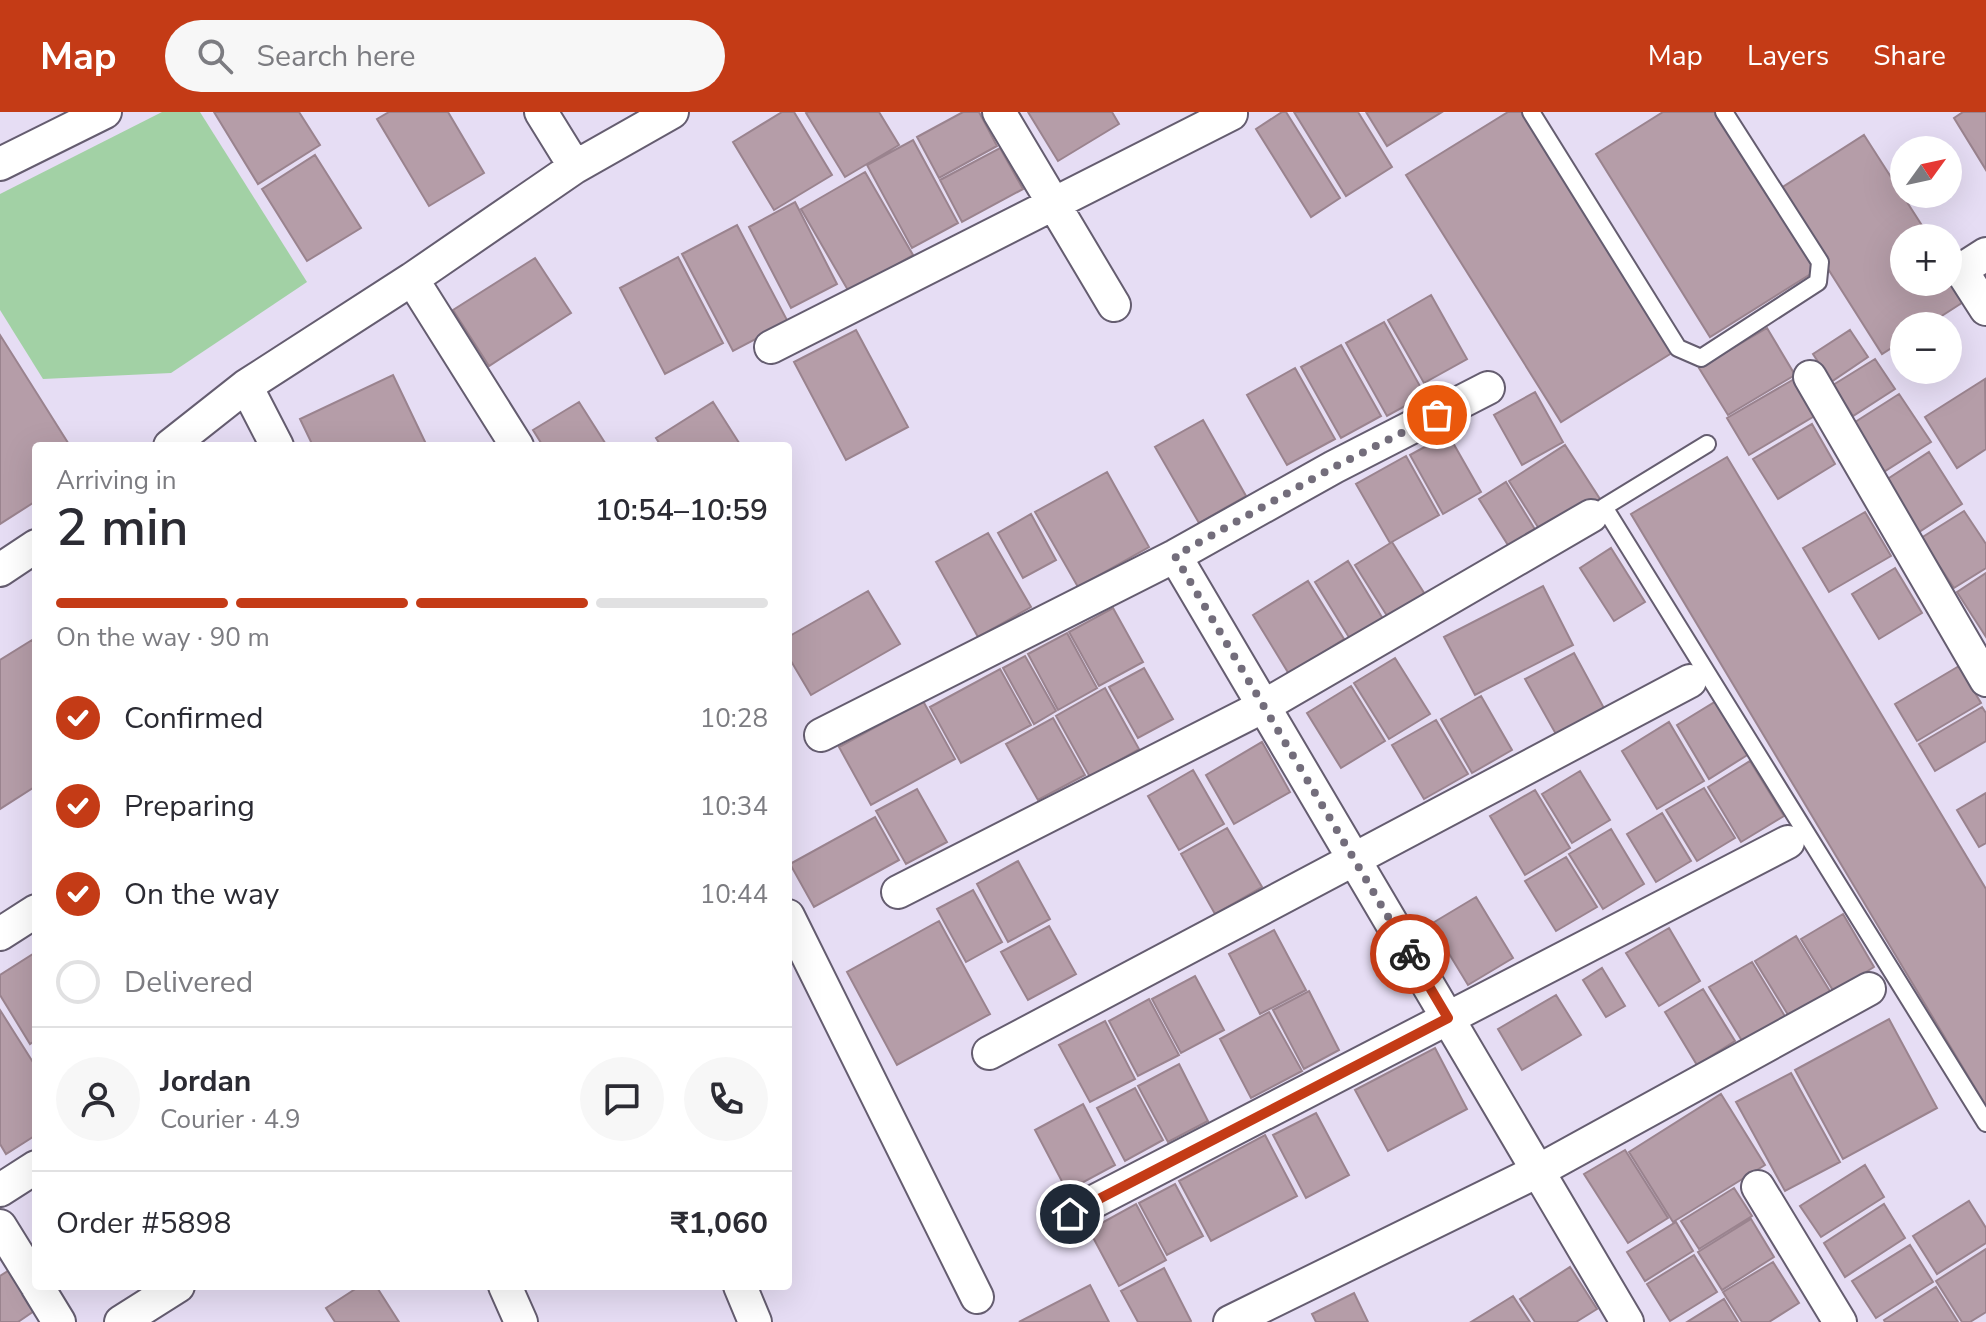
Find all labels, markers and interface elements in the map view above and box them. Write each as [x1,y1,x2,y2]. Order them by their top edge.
search box [165,20,725,92]
text: Map [40,31,117,82]
icon: search [193,34,237,78]
text: Search here [257,36,416,77]
text: Map [1648,37,1703,75]
text: Layers [1747,37,1829,75]
text: Share [1873,37,1946,75]
north arrow [1890,136,1962,208]
map controls [1890,136,1962,384]
button: + [1890,224,1962,296]
button: − [1890,312,1962,384]
pin [1403,381,1471,449]
icon: bag [1415,393,1459,437]
text: Arriving in [56,463,177,498]
text: 10:54–10:59 [595,490,768,531]
text: 2 min [56,492,189,563]
text: On the way · 90 m [56,620,270,655]
icon: check [56,696,100,740]
text: Confirmed [124,698,264,739]
text: 10:28 [700,701,768,736]
icon: check [56,784,100,828]
text: Preparing [124,786,255,827]
text: 10:34 [700,789,768,824]
icon: check [56,872,100,916]
text: On the way [124,874,279,915]
text: 10:44 [700,877,768,912]
courier [1370,914,1450,994]
icon: bike [1388,932,1432,976]
text: Delivered [124,962,253,1003]
button: person [56,1057,140,1141]
button: chat [580,1057,664,1141]
button: phone [684,1057,768,1141]
text: Jordan [160,1061,251,1102]
text: Courier · 4.9 [160,1102,301,1137]
pin [1036,1180,1104,1248]
icon: home [1048,1192,1092,1236]
text: Order #5898 [56,1203,231,1244]
text: ₹1,060 [671,1203,768,1244]

